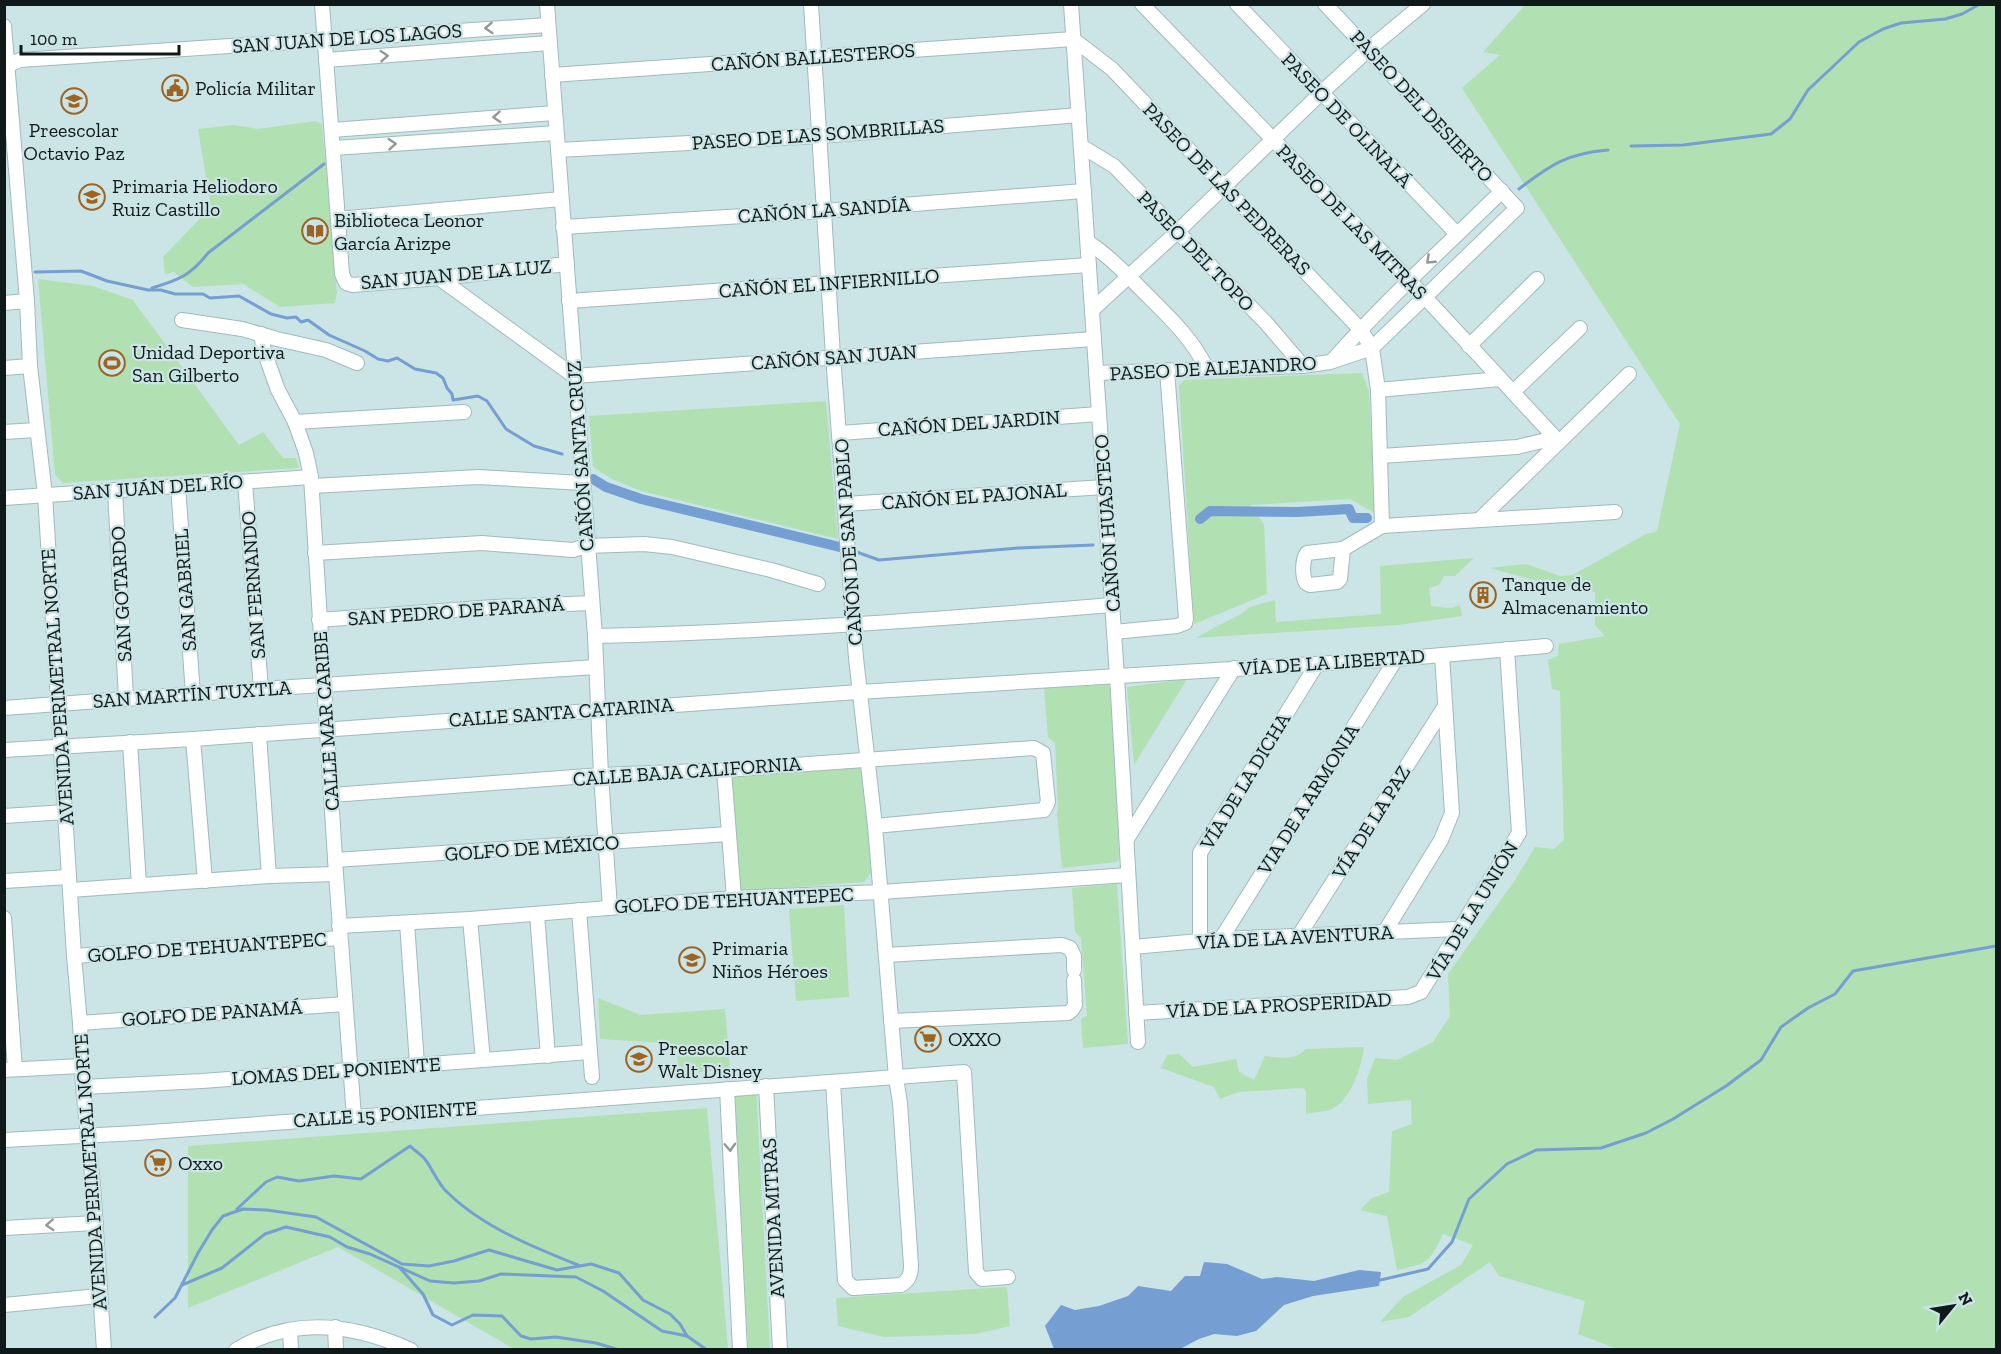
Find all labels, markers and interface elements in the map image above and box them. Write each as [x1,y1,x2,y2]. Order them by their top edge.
scale bar [21,18,178,56]
street label: SAN JUAN DE LOS LAGOS [231,18,463,58]
one-way arrow [485,22,494,35]
street label: PASEO DEL DESIERTO [1345,25,1499,187]
text: 100 m [30,28,78,50]
street label: CAÑÓN BALLESTEROS [710,38,916,76]
street label: PASEO DE OLINALÁ [1277,48,1418,193]
one-way arrow [380,50,389,63]
public building icon: Policía Militar [160,73,190,103]
place label: Policía Militar [195,76,316,100]
school or university icon: Preescolar Octavio Paz [59,86,89,116]
street label: PASEO DE LAS PEDRERAS [1138,97,1316,281]
one-way arrow [492,111,501,124]
street label: PASEO DE LAS SOMBRILLAS [691,113,945,155]
place label: Preescolar Octavio Paz [23,118,125,165]
one-way arrow [387,138,396,151]
street label: PASEO DE LAS MITRAS [1272,139,1432,305]
place label: Primaria Heliodoro Ruiz Castillo [112,174,278,221]
school or university icon: Primaria Heliodoro Ruiz Castillo [77,182,107,212]
street label: PASEO DEL TOPO [1133,186,1259,316]
street label: CAÑÓN LA SANDÍA [737,192,912,228]
place label: Biblioteca Leonor García Arizpe [334,208,484,255]
library icon: Biblioteca Leonor García Arizpe [300,216,330,246]
one-way arrow [1426,253,1437,264]
street label: SAN JUAN DE LA LUZ [360,254,552,294]
street label: CAÑÓN EL INFIERNILLO [718,263,940,303]
street label: CAÑÓN SAN JUAN [750,339,918,375]
place label: Unidad Deportiva San Gilberto [132,340,285,387]
sports icon: Unidad Deportiva San Gilberto [97,348,127,378]
street label: PASEO DE ALEJANDRO [1109,351,1317,385]
street label: CAÑÓN SANTA CRUZ [561,360,599,552]
street label: CAÑÓN DEL JARDIN [877,405,1061,441]
street label: CAÑÓN HUASTECO [1089,433,1125,613]
street label: CAÑÓN DE SAN PABLO [829,438,867,646]
street label: SAN JUÁN DEL RÍO [72,469,244,505]
street label: CAÑÓN EL PAJONAL [881,478,1068,514]
street label: SAN FERNANDO [236,510,270,660]
street label: SAN GOTARDO [105,525,137,663]
street label: SAN GABRIEL [169,528,201,652]
street label: AVENIDA PERIMETRAL NORTE [35,548,79,826]
place label: Tanque de Almacenamiento [1502,572,1648,619]
building icon: Tanque de Almacenamiento [1468,580,1498,610]
street label: SAN PEDRO DE PARANÁ [347,591,566,631]
street label: CALLE MAR CARIBE [308,630,344,812]
street label: VÍA DE LA LIBERTAD [1237,644,1426,681]
street label: SAN MARTÍN TUXTLA [92,675,293,713]
street label: CALLE SANTA CATARINA [448,692,675,732]
street label: VÍA DE LA DICHA [1194,707,1296,855]
street label: VIA DE A ARMONIA [1251,718,1365,880]
street label: CALLE BAJA CALIFORNIA [572,751,803,791]
street label: VÍA DE LA PAZ [1326,761,1415,884]
street label: GOLFO DE MÉXICO [444,830,620,866]
street label: VÍA DE LA UNIÓN [1420,837,1523,986]
street label: GOLFO DE TEHUANTEPEC [614,882,854,918]
street label: VÍA DE LA AVENTURA [1195,920,1395,954]
street label: GOLFO DE TEHUANTEPEC [87,927,327,967]
place label: Primaria Niños Héroes [712,936,828,983]
school or university icon: Primaria Niños Héroes [677,945,707,975]
street label: VÍA DE LA PROSPERIDAD [1165,987,1392,1023]
street label: GOLFO DE PANAMÁ [121,995,304,1031]
supermarket icon: OXXO [913,1024,943,1054]
place label: OXXO [948,1027,1001,1051]
street label: AVENIDA PERIMETRAL NORTE [68,1033,112,1311]
place label: Preescolar Walt Disney [658,1036,763,1083]
school or university icon: Preescolar Walt Disney [624,1044,654,1074]
street label: LOMAS DEL PONIENTE [231,1052,441,1090]
street label: CALLE 15 PONIENTE [292,1096,478,1132]
street label: AVENIDA MITRAS [757,1137,789,1299]
one-way arrow [723,1143,736,1152]
supermarket icon: Oxxo [143,1148,173,1178]
place label: Oxxo [178,1151,223,1175]
one-way arrow [46,1219,55,1232]
north arrow [1923,1276,1983,1336]
text: N [1954,1289,1977,1309]

